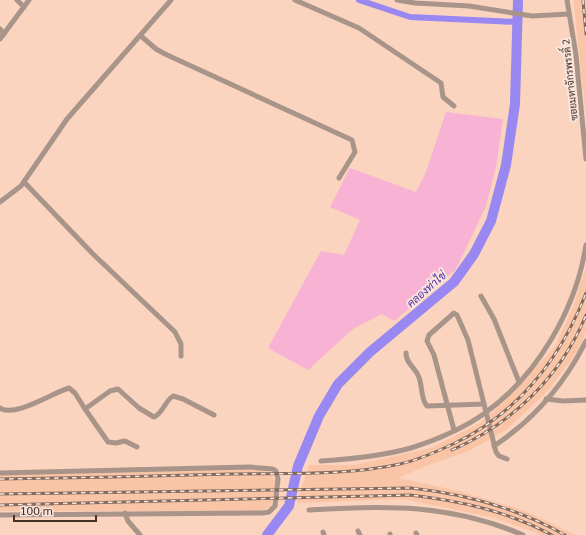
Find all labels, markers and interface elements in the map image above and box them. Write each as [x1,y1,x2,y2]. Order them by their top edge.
street label: ซอยมหาจักรพรรดิ์ 2 [557,38,580,122]
water label: คลองท่าไข่ [403,267,450,310]
scale bar [14,497,96,523]
text: 100 m [20,502,53,518]

